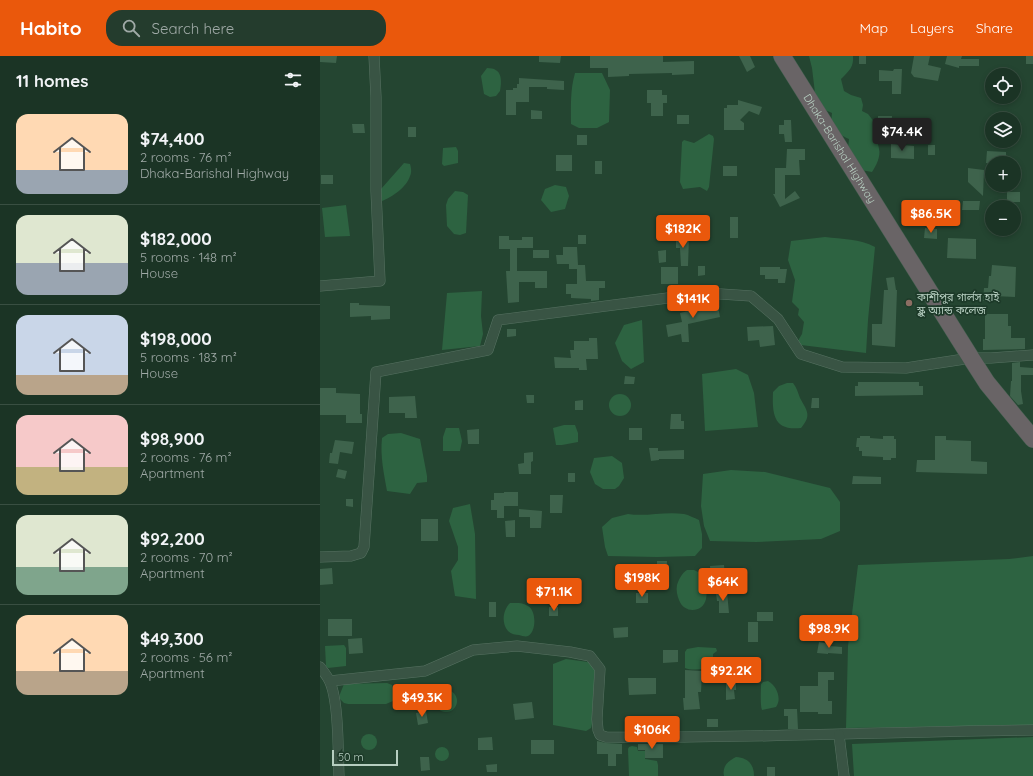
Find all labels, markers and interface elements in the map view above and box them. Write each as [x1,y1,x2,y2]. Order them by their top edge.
search box [106,10,386,46]
text: Habito [20,16,82,40]
icon: search [120,17,142,39]
text: Search here [152,19,234,38]
text: Map [859,19,888,37]
text: Layers [910,19,954,37]
text: Share [976,19,1013,37]
map controls [985,68,1021,236]
button: locate [985,68,1021,104]
icon: filters [282,69,304,91]
text: 11 homes [16,70,88,91]
street label: Dhaka-Barishal Highway [800,91,879,206]
button: layers [985,112,1021,148]
pin: $74.4K [869,118,935,152]
text: $74.4K [881,123,923,139]
text: $74,400 [140,128,204,149]
icon: home [48,130,96,178]
text: 2 rooms · 76 m² [140,149,232,165]
button: + [985,156,1021,192]
text: Dhaka-Barishal Highway [140,165,289,181]
pin: $86.5K [898,200,964,234]
button: − [985,200,1021,236]
text: $86.5K [910,205,952,221]
pin: $182K [655,215,711,249]
text: $182K [665,220,701,236]
text: $182,000 [140,228,212,249]
icon: home [48,231,96,279]
text: 5 rooms · 148 m² [140,249,237,265]
text: House [140,265,178,281]
pin: $141K [665,285,721,319]
text: $141K [676,290,710,306]
place label: কাশীপুর গার্লস হাই স্কুল অ্যান্ড কলেজ [916,290,999,317]
marker: কাশীপুর গার্লস হাই স্কুল অ্যান্ড কলেজ [904,298,914,308]
text: $198,000 [140,328,212,349]
icon: home [48,331,96,379]
text: 5 rooms · 183 m² [140,349,237,365]
text: House [140,365,178,381]
text: $98,900 [140,428,204,449]
icon: home [48,431,96,479]
text: 2 rooms · 76 m² [140,449,232,465]
text: Apartment [140,465,205,481]
text: $92,200 [140,528,205,549]
icon: home [48,531,96,579]
text: 2 rooms · 70 m² [140,549,233,565]
pin: $198K [614,564,670,598]
text: Apartment [140,565,205,581]
pin: $64K [699,568,747,602]
text: $198K [624,569,660,585]
text: $64K [707,573,739,589]
pin: $71.1K [521,578,587,612]
text: $71.1K [536,583,572,599]
pin: $98.9K [796,615,862,649]
text: $98.9K [808,620,850,636]
text: $49,300 [140,628,204,649]
icon: home [48,631,96,679]
text: 2 rooms · 56 m² [140,649,232,665]
pin: $92.2K [698,657,764,691]
text: $92.2K [710,662,752,678]
text: Apartment [140,665,205,681]
pin: $49.3K [389,684,455,718]
text: $49.3K [402,689,442,705]
pin: $106K [624,716,680,750]
text: $106K [634,721,670,737]
scale bar [332,748,398,767]
text: 50 m [338,750,364,764]

